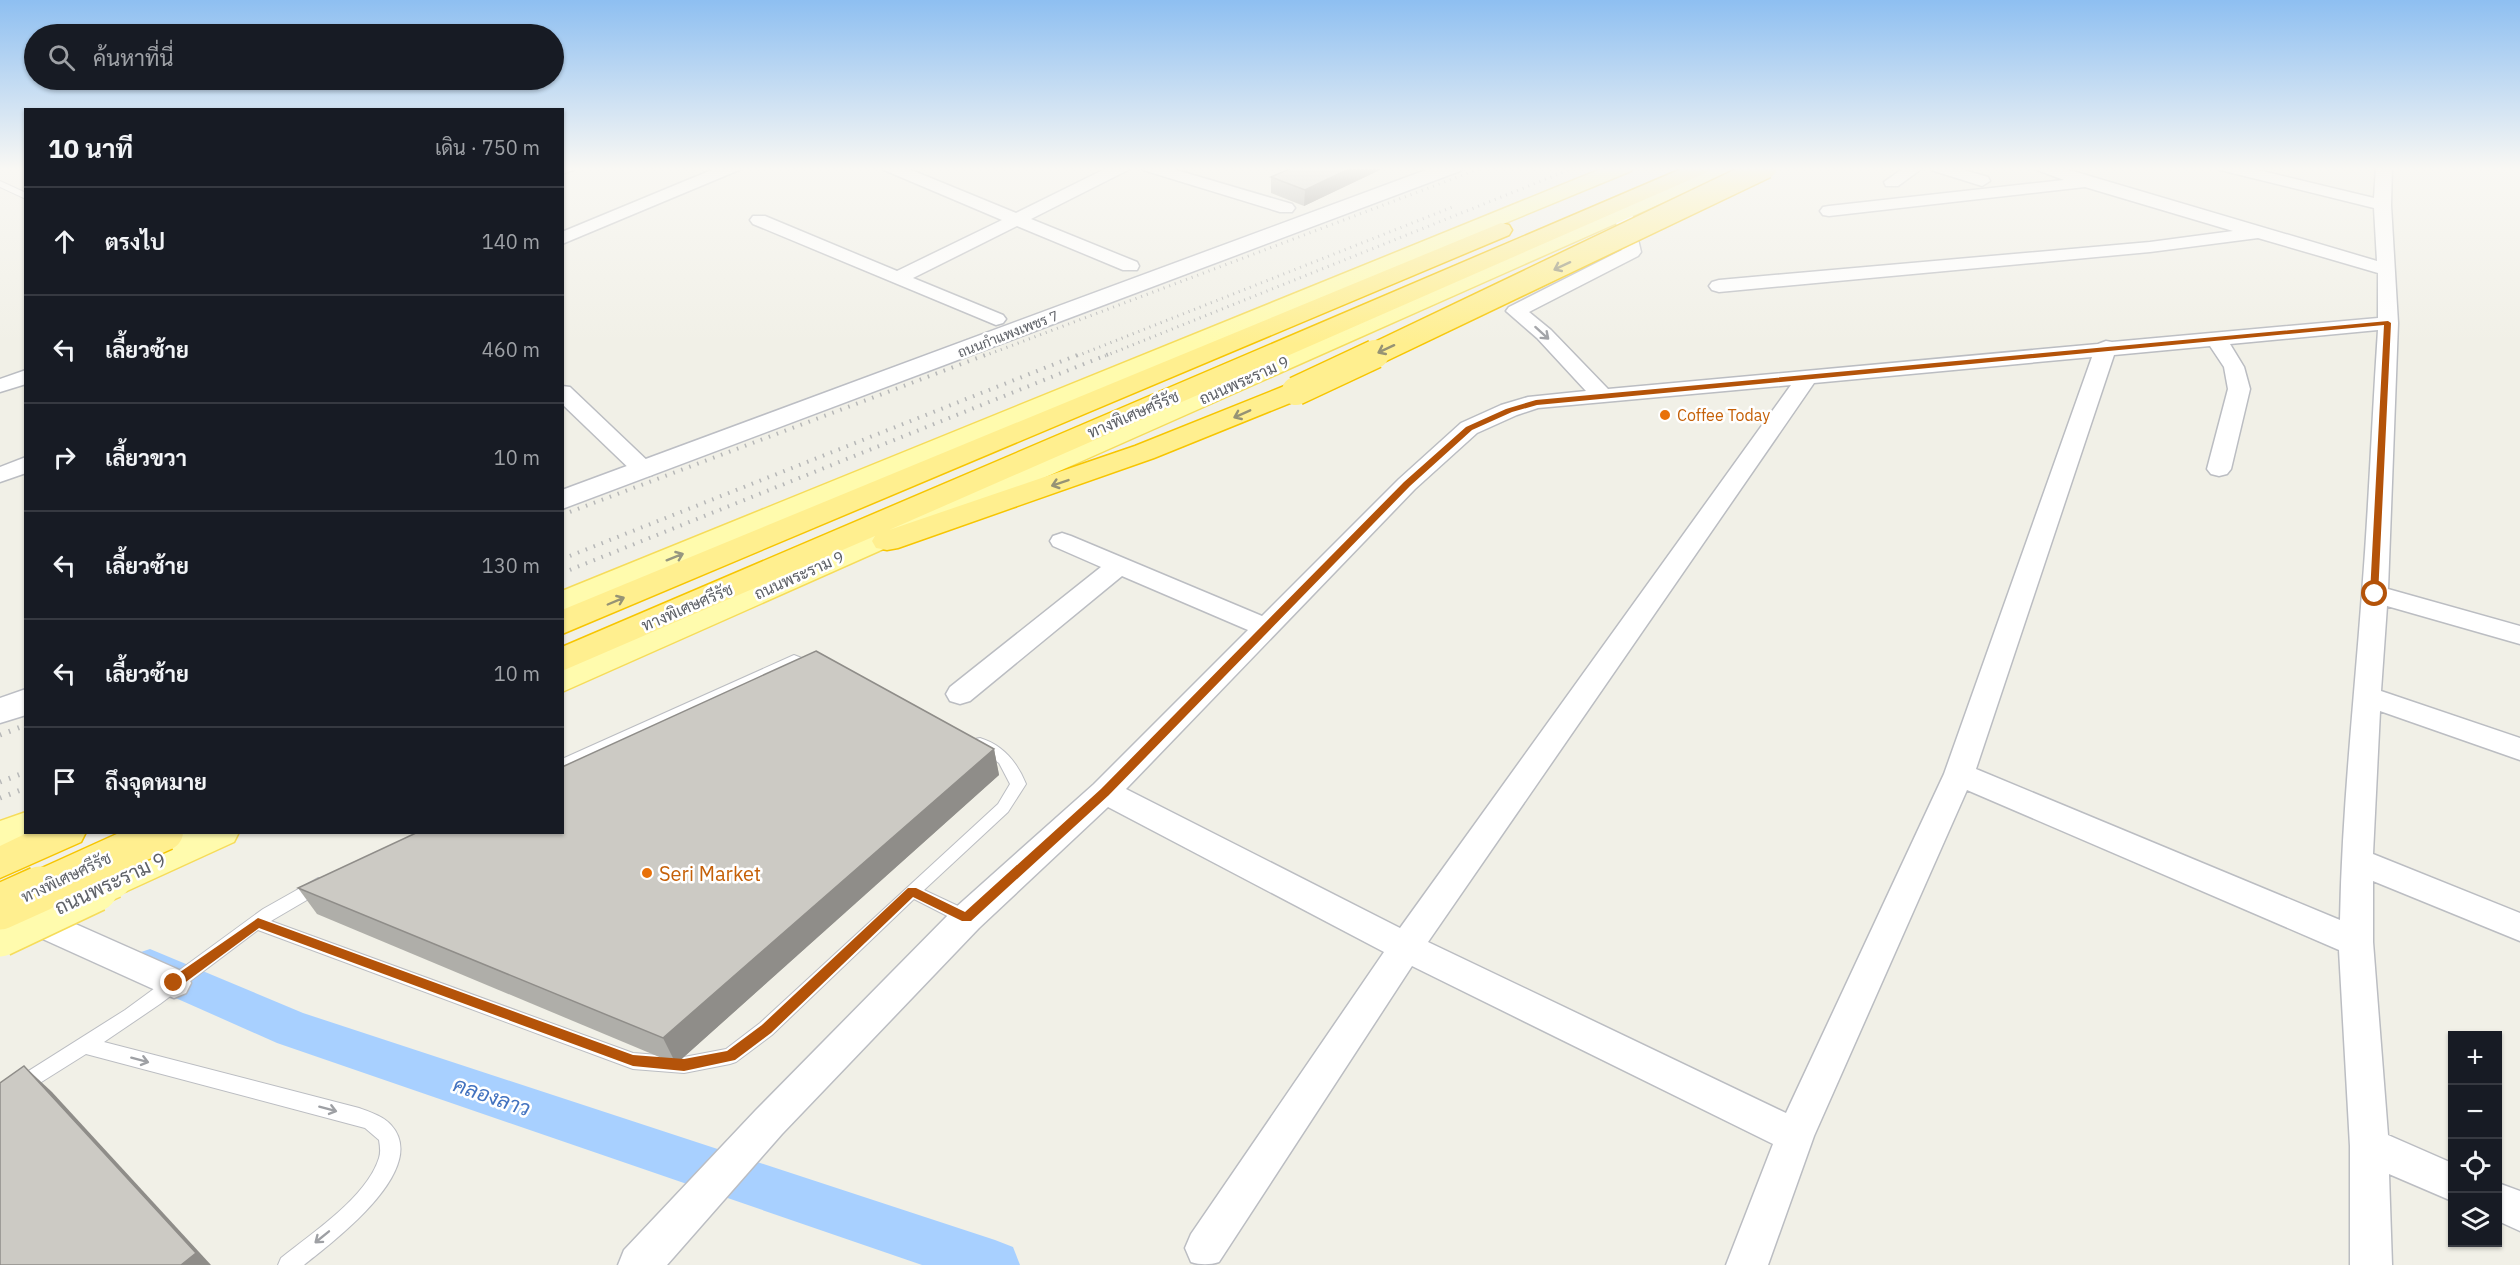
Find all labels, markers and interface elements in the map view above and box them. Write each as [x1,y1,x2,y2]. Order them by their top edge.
search box [24,24,564,90]
icon: search [45,41,78,74]
text: ค้นหาที่นี่ [93,43,173,72]
text: 10 นาที [48,131,133,165]
text: เดิน · 750 m [435,134,540,161]
icon: ahead [48,225,81,258]
text: ตรงไป [105,227,165,256]
text: 140 m [482,228,540,255]
one-way arrow [1554,260,1572,272]
street label: ถนนกำแพงเพชร 7 [955,306,1061,362]
one-way arrow [1534,326,1549,340]
icon: left [48,333,81,366]
text: เลี้ยวซ้าย [105,335,189,364]
text: 460 m [482,336,540,363]
one-way arrow [1377,343,1395,355]
street label: ถนนพระราม 9 [1196,351,1292,409]
street label: ทางพิเศษศรีรัช [1084,385,1182,442]
place label: Coffee Today [1677,405,1770,425]
marker: Coffee Today [1658,408,1672,422]
one-way arrow [1234,409,1252,421]
icon: right [48,441,81,474]
text: เลี้ยวขวา [105,443,187,472]
text: 10 m [494,444,540,471]
one-way arrow [1051,478,1070,489]
street label: ถนนพระราม 9 [751,546,847,604]
icon: left [48,549,81,582]
text: เลี้ยวซ้าย [105,551,189,580]
one-way arrow [665,551,684,562]
text: 130 m [482,552,540,579]
street label: ทางพิเศษศรีรัช [638,578,736,635]
route start [2361,580,2387,606]
one-way arrow [607,595,625,606]
icon: left [48,657,81,690]
text: เลี้ยวซ้าย [105,659,189,688]
text: 10 m [494,660,540,687]
icon: arrive [48,765,81,798]
text: ถึงจุดหมาย [105,767,207,796]
street label: ถนนพระราม 9 [50,845,170,921]
street label: ทางพิเศษศรีรัช [17,846,114,907]
place label: Seri Market [659,860,761,887]
marker: Seri Market [640,866,654,880]
route end [160,969,186,995]
map controls [2448,1031,2502,1247]
button: + [2448,1031,2502,1085]
one-way arrow [130,1054,149,1066]
water label: คลองลาว [450,1070,534,1122]
button: − [2448,1085,2502,1139]
one-way arrow [318,1104,337,1116]
button: locate [2448,1139,2502,1193]
button: layers [2448,1193,2502,1247]
one-way arrow [315,1230,330,1244]

